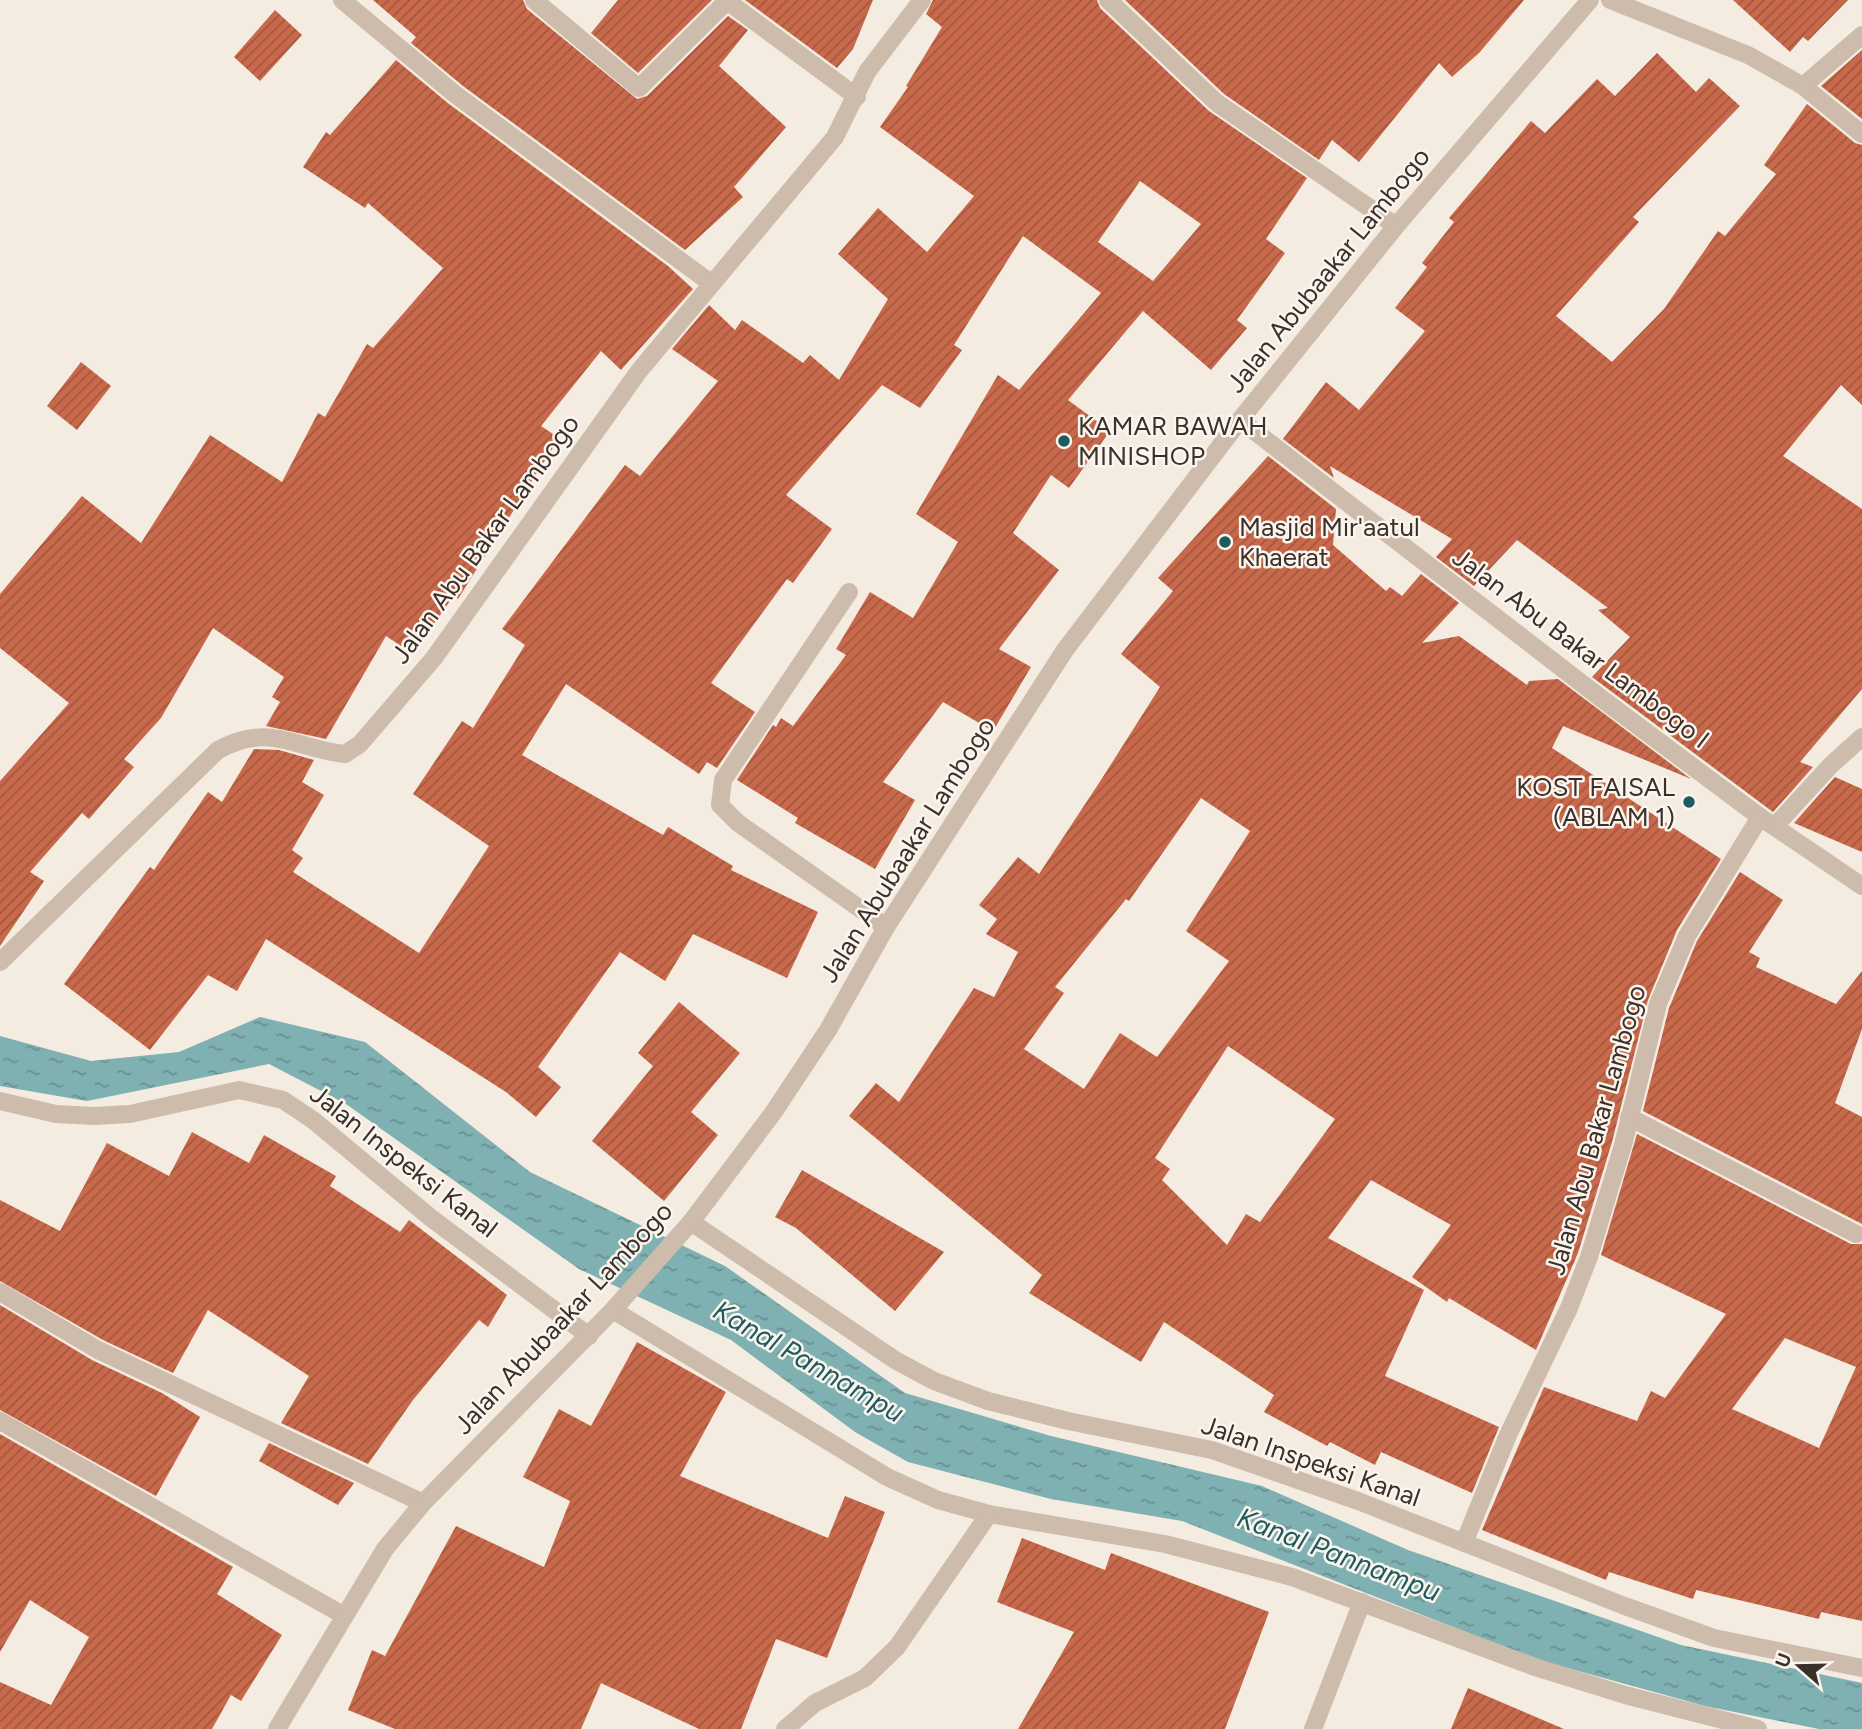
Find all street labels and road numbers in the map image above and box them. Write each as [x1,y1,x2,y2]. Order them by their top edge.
street label: Jalan Abubaakar Lambogo [1219,141,1437,399]
street label: Jalan Abu Bakar Lambogo [384,408,586,670]
street label: Jalan Abu Bakar Lambogo I [1446,541,1716,755]
street label: Jalan Abubaakar Lambogo [812,712,1002,988]
street label: Jalan Abu Bakar Lambogo [1539,981,1653,1279]
street label: Jalan Inspeksi Kanal [304,1078,504,1244]
street label: Jalan Abubaakar Lambogo [447,1195,679,1441]
street label: Jalan Inspeksi Kanal [1197,1409,1425,1513]

